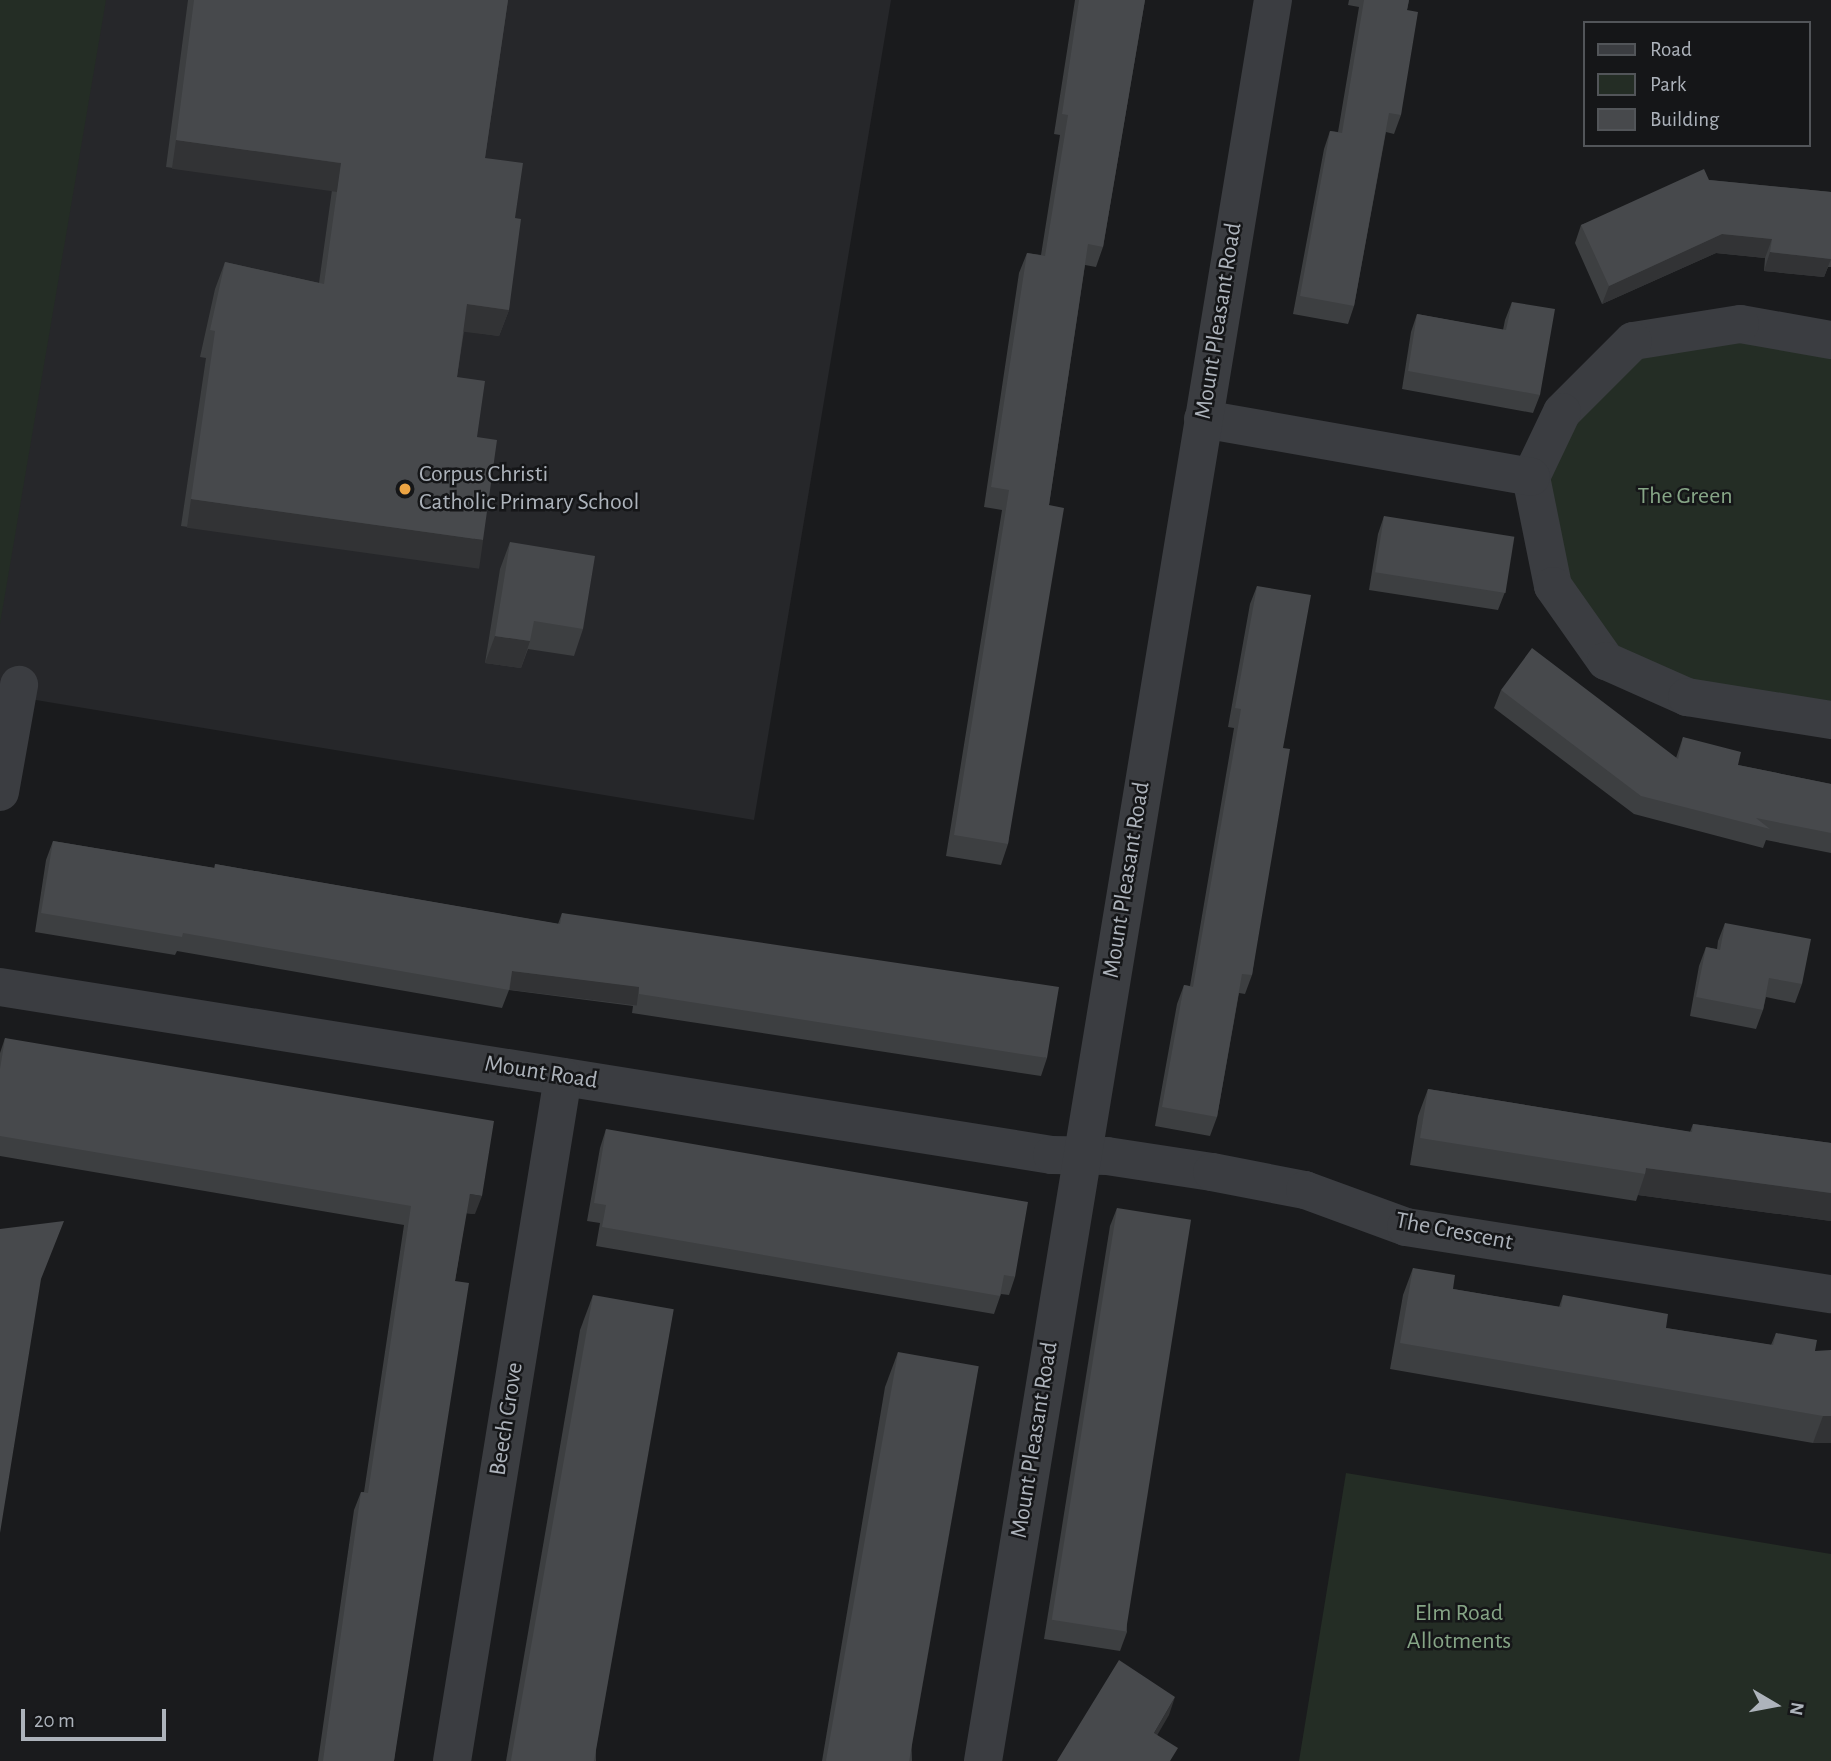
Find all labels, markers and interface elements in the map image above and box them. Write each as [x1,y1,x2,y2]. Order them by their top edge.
legend [1582,21,1810,147]
text: Road [1650,39,1692,60]
text: Park [1650,74,1686,95]
text: Building [1650,109,1719,130]
street label: Mount Pleasant Road [1189,221,1249,421]
place label: Corpus Christi Catholic Primary School [419,461,639,517]
marker: Corpus Christi Catholic Primary School [397,481,413,497]
park label: The Green [1637,483,1733,511]
street label: Mount Pleasant Road [1097,780,1157,980]
street label: Mount Road [482,1050,600,1096]
street label: The Crescent [1393,1207,1515,1257]
street label: Mount Pleasant Road [1005,1340,1065,1540]
street label: Beech Grove [484,1360,530,1478]
park label: Elm Road Allotments [1407,1600,1511,1656]
north arrow [1740,1670,1810,1740]
scale bar [24,1694,170,1738]
text: N [1786,1701,1807,1717]
text: 20 m [34,1710,75,1731]

